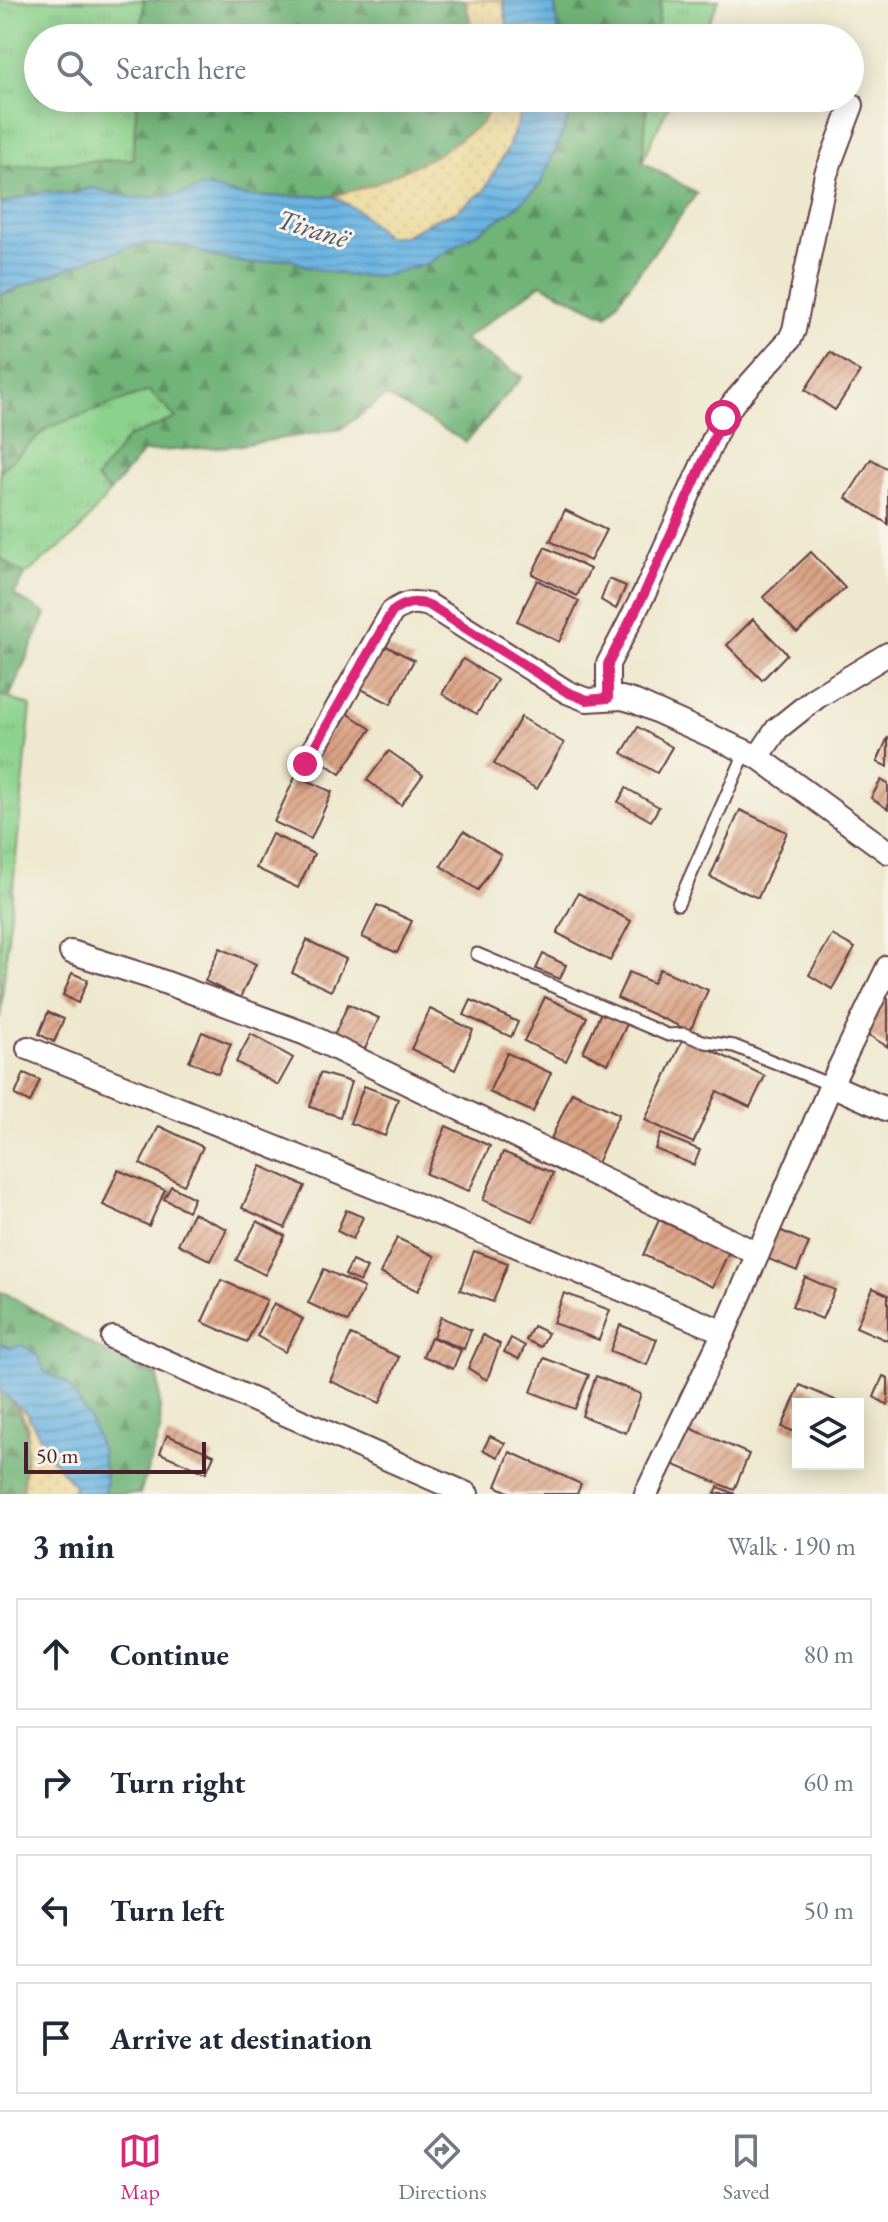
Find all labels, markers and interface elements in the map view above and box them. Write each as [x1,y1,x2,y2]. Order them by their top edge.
search box [24,24,864,112]
icon: search [52,46,96,90]
text: Search here [116,49,246,88]
water label: Tiranë [273,200,356,257]
route start [705,400,741,436]
route end [287,746,323,782]
map controls [792,1398,864,1470]
button: layers [792,1398,864,1470]
scale bar [24,1438,206,1474]
text: 50 m [36,1441,79,1470]
text: 3 min [32,1524,115,1568]
text: Walk · 190 m [728,1529,856,1563]
icon: ahead [34,1632,78,1676]
text: Continue [110,1635,229,1674]
text: 80 m [804,1637,854,1671]
icon: right [34,1760,78,1804]
text: Turn right [110,1763,246,1802]
text: 60 m [804,1765,854,1799]
icon: left [34,1888,78,1932]
text: Turn left [110,1891,224,1930]
text: 50 m [804,1893,854,1927]
icon: arrive [34,2016,78,2060]
text: Arrive at destination [110,2019,372,2058]
tab: Map [118,2129,162,2206]
tab: Directions [398,2129,487,2206]
tab: Saved [723,2129,770,2206]

